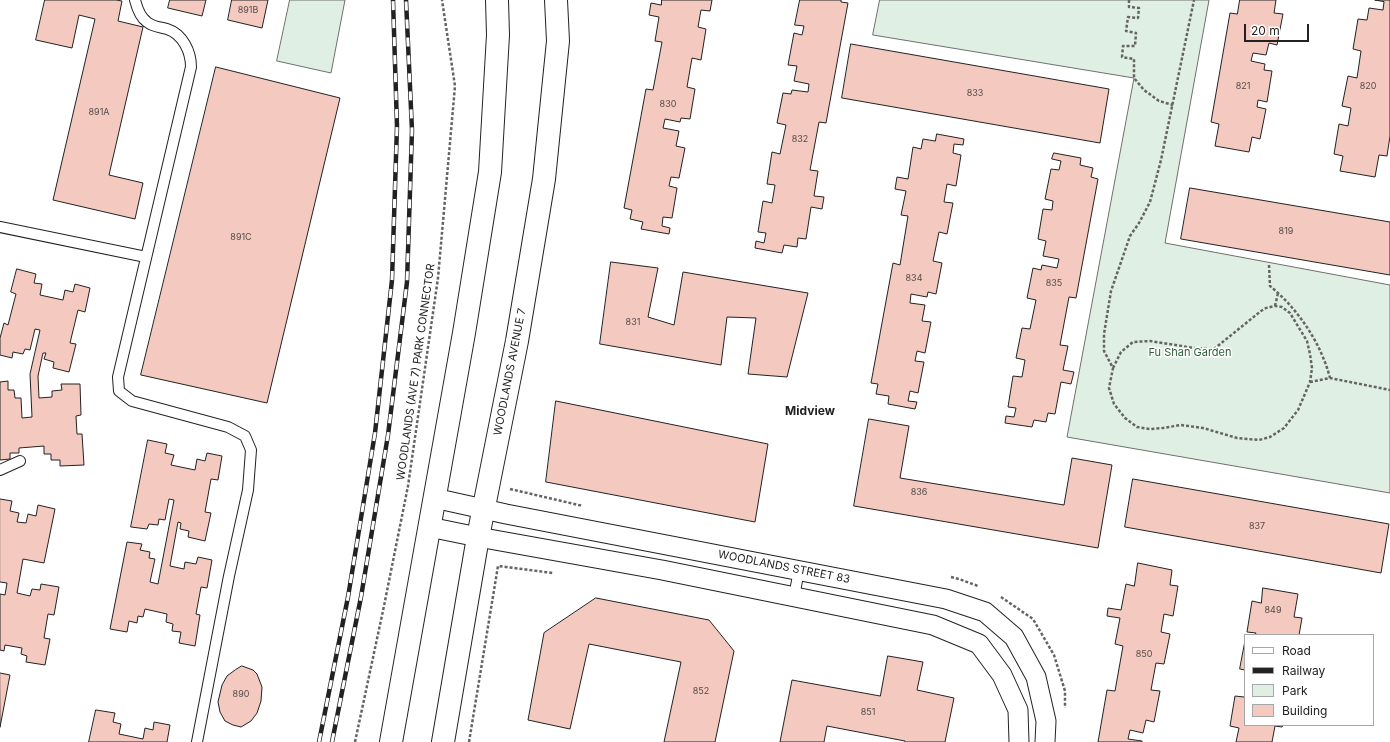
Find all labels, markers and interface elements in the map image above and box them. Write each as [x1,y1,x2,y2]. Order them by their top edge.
house number: 891B [238,5,258,15]
scale bar [1246,16,1311,42]
text: 20 m [1251,23,1280,38]
house number: 821 [1236,81,1250,91]
house number: 820 [1360,81,1376,91]
house number: 833 [967,88,983,98]
house number: 830 [660,99,676,109]
house number: 891A [88,107,110,117]
house number: 832 [792,134,808,144]
house number: 819 [1279,226,1293,236]
house number: 891C [230,232,252,242]
street label: WOODLANDS (AVE 7) PARK CONNECTOR [394,263,438,481]
house number: 834 [906,273,922,283]
house number: 835 [1046,278,1062,288]
street label: WOODLANDS AVENUE 7 [491,307,529,437]
house number: 831 [626,317,640,327]
park label: Fu Shan Garden [1148,346,1232,360]
district label: Midview [785,404,835,418]
house number: 836 [911,487,927,497]
house number: 837 [1249,521,1265,531]
street label: WOODLANDS STREET 83 [717,548,851,586]
house number: 849 [1265,605,1281,615]
legend [1244,634,1374,726]
text: Road [1282,643,1311,658]
house number: 850 [1136,649,1152,659]
text: Railway [1282,663,1325,678]
text: Park [1282,683,1308,698]
house number: 852 [693,686,709,696]
house number: 890 [233,689,249,699]
text: Building [1282,703,1327,718]
house number: 851 [861,707,875,717]

